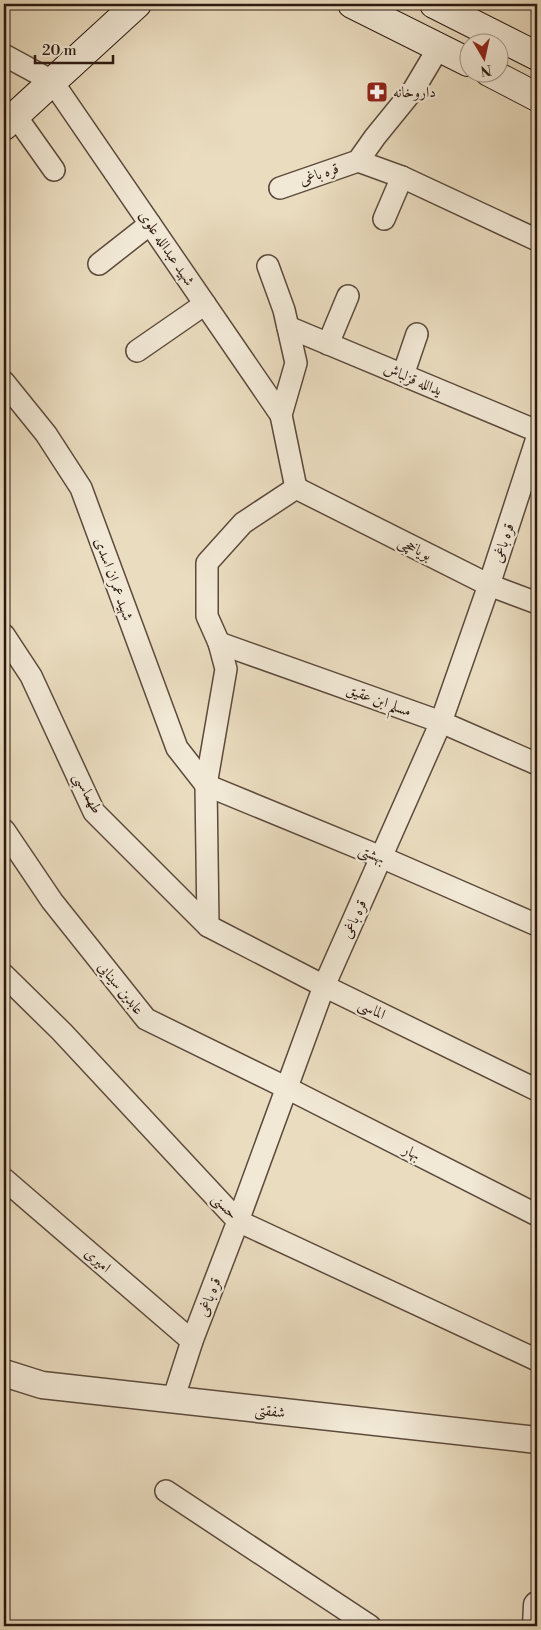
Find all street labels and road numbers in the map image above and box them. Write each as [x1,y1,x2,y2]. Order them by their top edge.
street label: قره باغی [297,159,341,190]
street label: شهید عبدالله علوی [134,207,199,290]
street label: یدالله قزلباش [381,359,445,400]
street label: قره باغی [488,521,519,565]
street label: بویاخچی [394,532,435,566]
street label: شهید عمران اسدی [90,535,137,623]
street label: مسلم ابن عقیق [342,680,414,726]
street label: طهماسبی [67,769,106,818]
street label: بهشتی [355,840,388,869]
street label: قره باغی [338,897,371,942]
street label: عابدین سینایی [93,958,148,1019]
street label: الماسی [355,995,389,1025]
street label: بهار [398,1139,424,1165]
street label: حسنی [207,1189,242,1224]
street label: امیری [81,1244,115,1277]
street label: قره باغی [193,1275,226,1320]
street label: شفقتی [254,1400,286,1424]

